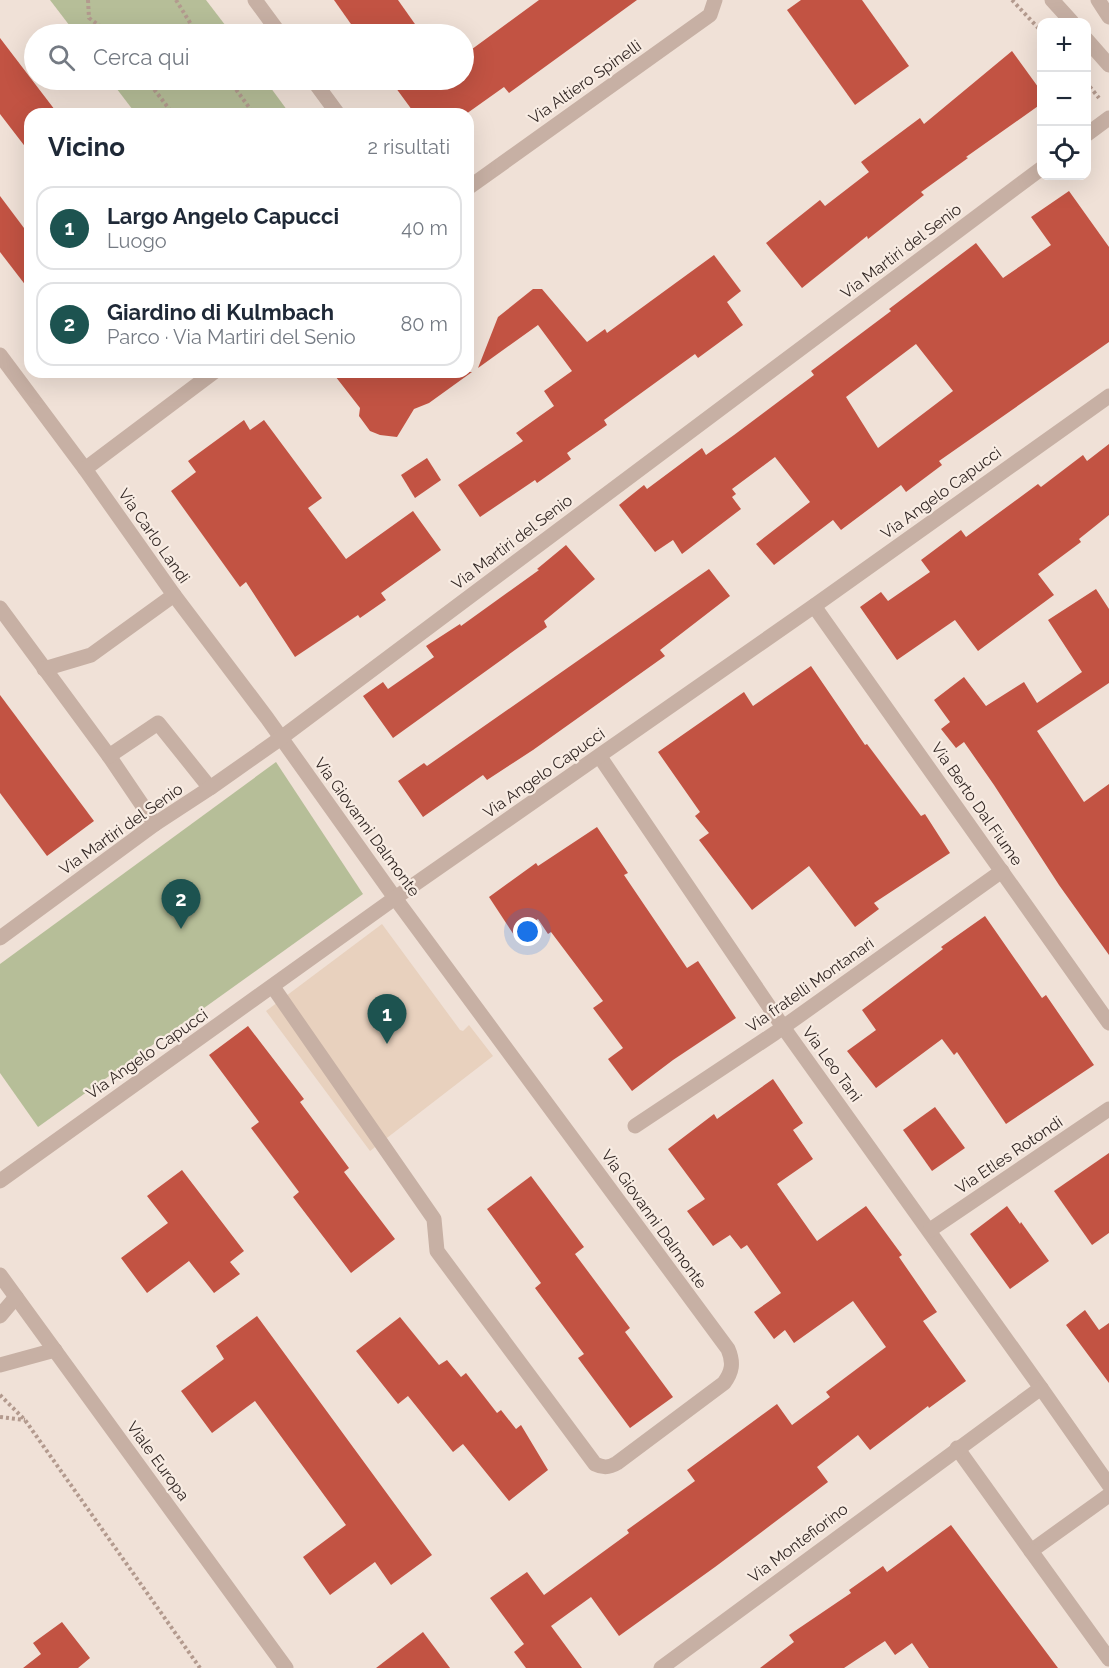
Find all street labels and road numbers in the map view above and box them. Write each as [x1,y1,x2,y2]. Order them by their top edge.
street label: Via Altiero Spinelli [525,36,645,128]
street label: Via Martiri del Senio [837,199,965,303]
street label: Via Angelo Capucci [877,443,1005,543]
street label: Via Carlo Landi [114,485,194,587]
street label: Via Martiri del Senio [448,490,576,594]
street label: Via Angelo Capucci [480,724,608,822]
street label: Via Berto Dal Fiume [927,739,1027,869]
street label: Via Giovanni Dalmonte [310,754,424,900]
street label: Via Martiri del Senio [56,779,186,879]
street label: Via fratelli Montanari [743,934,877,1036]
street label: Via Angelo Capucci [83,1005,211,1103]
street label: Via Leo Tani [798,1023,866,1105]
street label: Via Etles Rotondi [952,1112,1066,1198]
street label: Via Giovanni Dalmonte [597,1146,711,1292]
street label: Viale Europa [123,1418,193,1504]
street label: Via Montefiorino [744,1499,852,1587]

